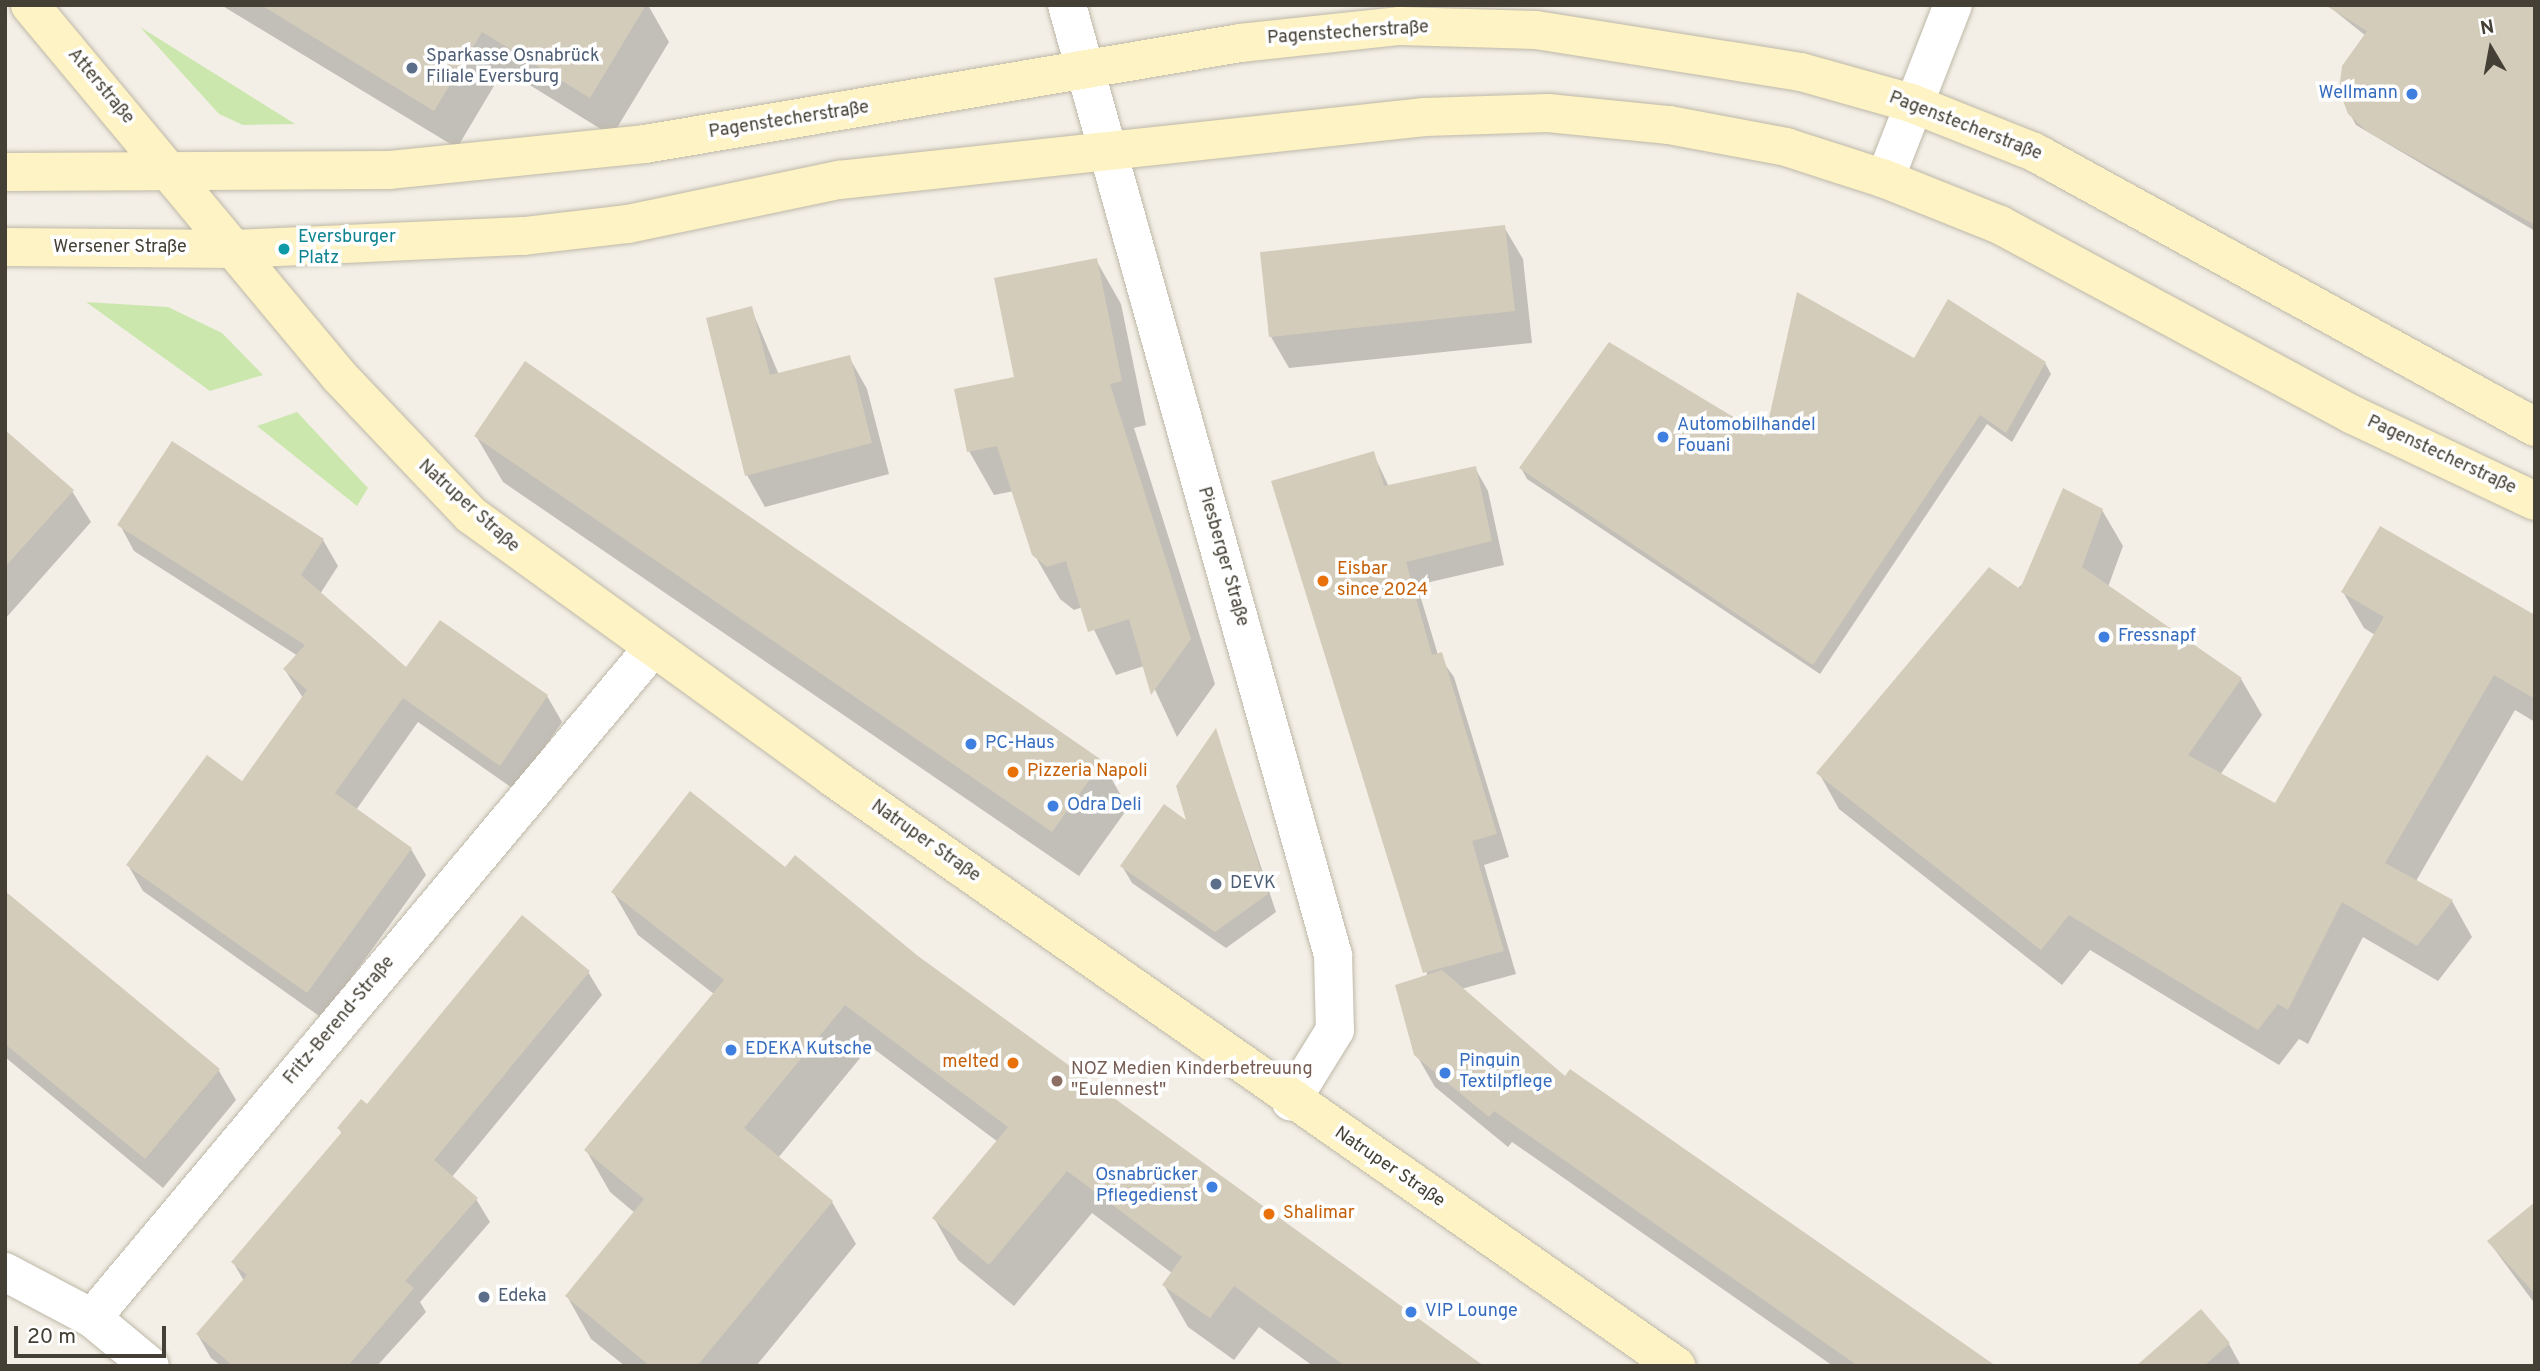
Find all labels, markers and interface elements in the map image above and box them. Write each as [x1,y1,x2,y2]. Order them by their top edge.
north arrow [2456,14,2526,84]
text: N [2479,15,2496,41]
street label: Pagenstecherstraße [1267,18,1429,50]
street label: Atterstraße [62,45,138,129]
place label: Sparkasse Osnabrück Filiale Eversburg [426,47,600,90]
marker: Sparkasse Osnabrück Filiale Eversburg [404,60,420,76]
place label: Wellmann [2319,83,2398,105]
marker: Wellmann [2404,86,2420,102]
street label: Pagenstecherstraße [1886,88,2044,166]
street label: Pagenstecherstraße [707,98,871,144]
place label: Eversburger Platz [298,228,396,270]
street label: Wersener Straße [53,237,187,259]
marker: Eversburger Platz [276,241,292,257]
street label: Pagenstecherstraße [2363,412,2519,500]
place label: Automobilhandel Fouani [1677,416,1816,458]
marker: Automobilhandel Fouani [1655,429,1671,445]
street label: Natruper Straße [413,456,523,558]
street label: Piesberger Straße [1192,485,1252,629]
place label: Eisbar since 2024 [1337,560,1428,602]
marker: Eisbar since 2024 [1315,573,1331,589]
place label: Fressnapf [2118,626,2196,648]
marker: Fressnapf [2096,629,2112,645]
place label: PC-Haus [985,733,1055,755]
marker: PC-Haus [963,736,979,752]
place label: Pizzeria Napoli [1027,761,1148,783]
marker: Pizzeria Napoli [1005,764,1021,780]
place label: Odra Deli [1067,795,1141,817]
street label: Natruper Straße [866,796,984,888]
marker: Odra Deli [1045,798,1061,814]
place label: DEVK [1230,873,1276,895]
marker: DEVK [1208,876,1224,892]
street label: Fritz-Berend-Straße [280,952,400,1090]
place label: EDEKA Kutsche [745,1039,873,1061]
marker: EDEKA Kutsche [723,1042,739,1058]
place label: melted [942,1052,999,1074]
place label: Pinguin Textilpflege [1459,1052,1552,1094]
marker: melted [1005,1055,1021,1071]
place label: NOZ Medien Kinderbetreuung "Eulennest" [1071,1060,1313,1102]
marker: Pinguin Textilpflege [1437,1065,1453,1081]
marker: NOZ Medien Kinderbetreuung "Eulennest" [1049,1073,1065,1089]
street label: Natruper Straße [1330,1123,1448,1213]
place label: Osnabrücker Pflegedienst [1095,1166,1198,1208]
marker: Osnabrücker Pflegedienst [1204,1179,1220,1195]
place label: Shalimar [1283,1203,1355,1225]
marker: Shalimar [1261,1206,1277,1222]
place label: Edeka [498,1286,547,1308]
marker: Edeka [476,1289,492,1305]
place label: VIP Lounge [1425,1301,1518,1323]
marker: VIP Lounge [1403,1304,1419,1320]
scale bar [18,1312,170,1356]
text: 20 m [27,1324,76,1351]

